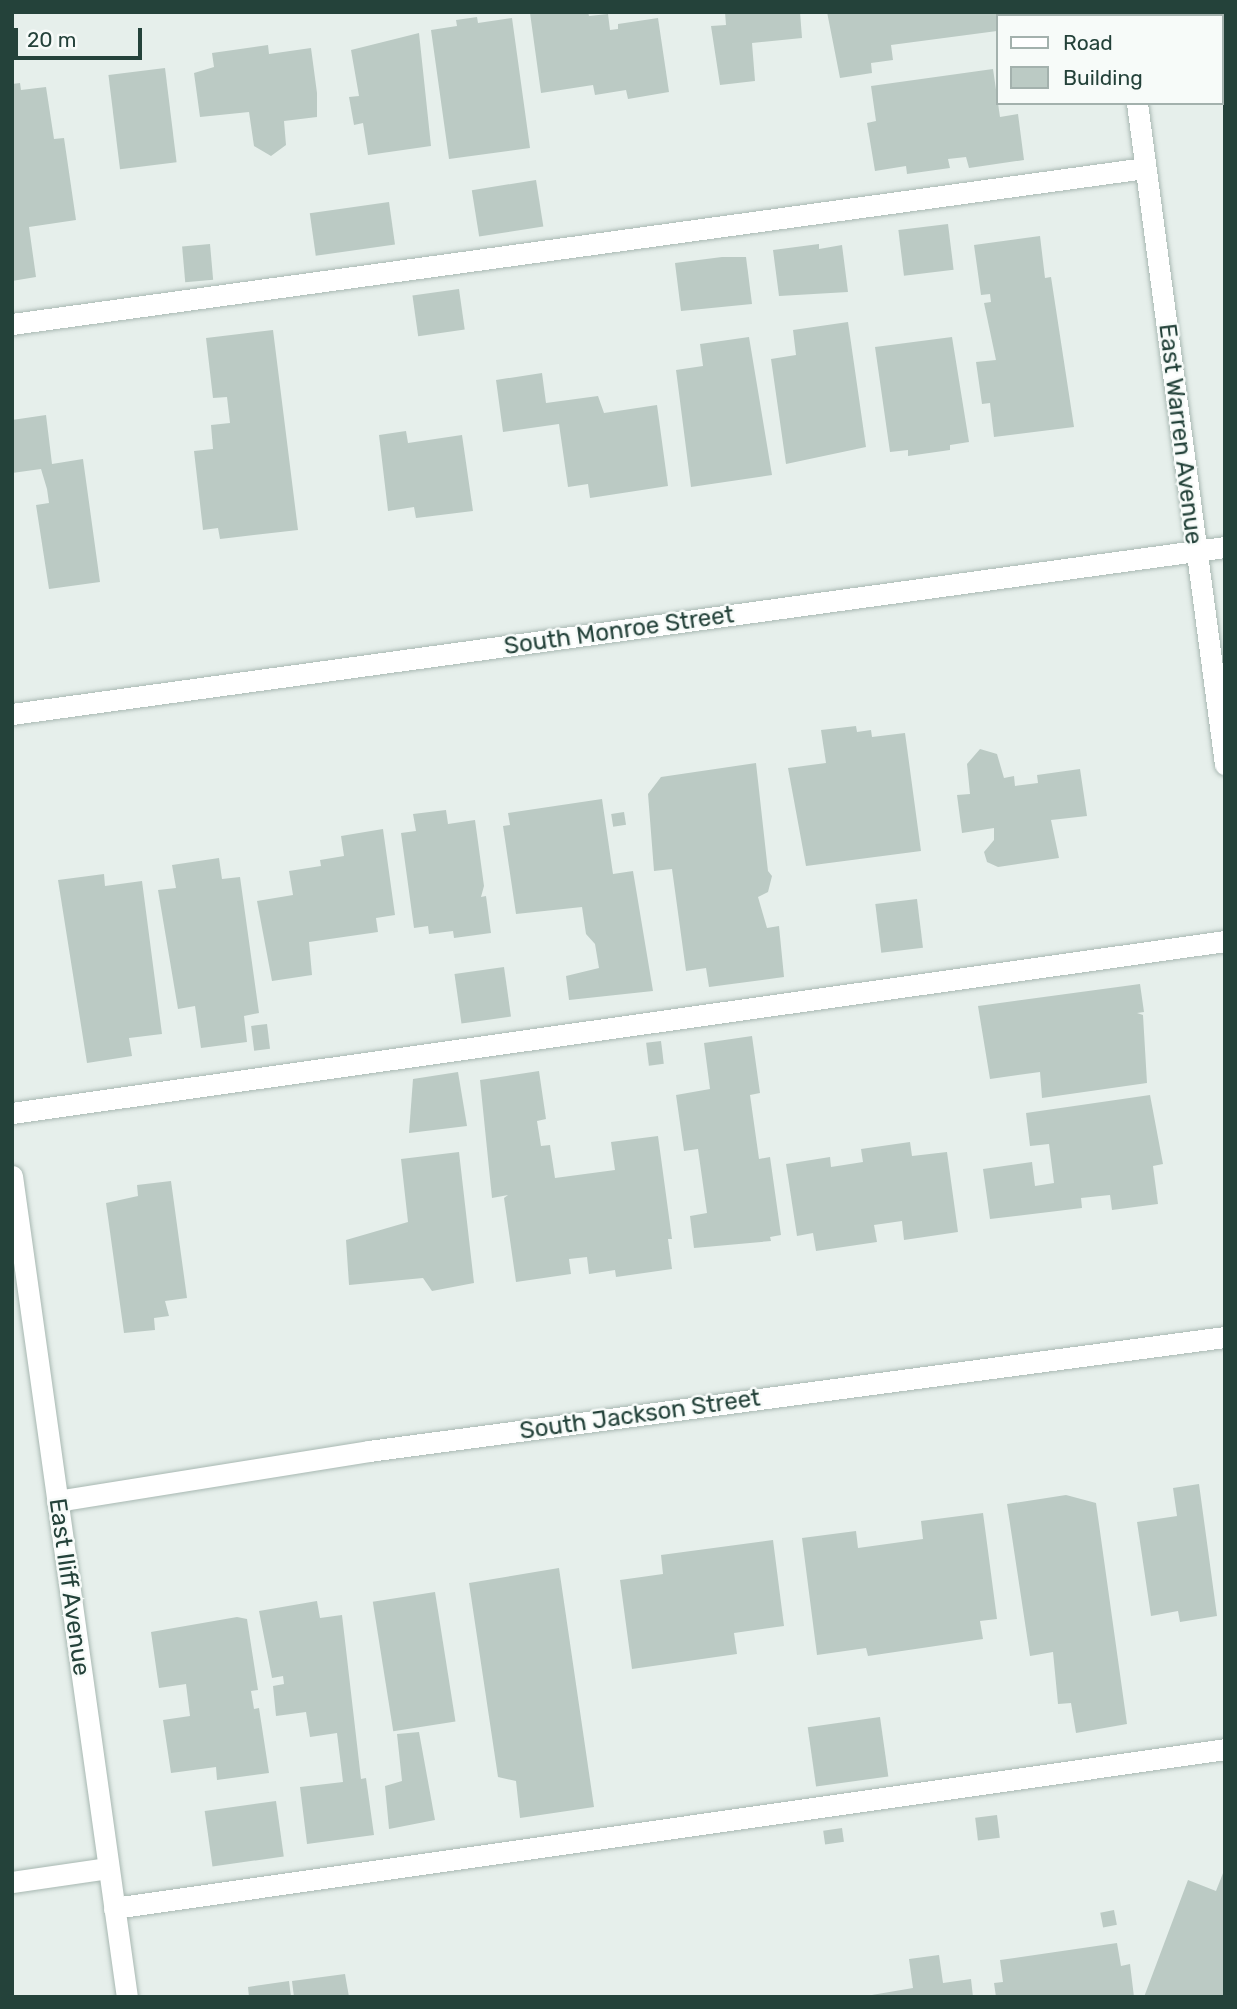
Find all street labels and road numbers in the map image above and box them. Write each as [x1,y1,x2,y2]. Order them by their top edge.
street label: East Warren Avenue [1152,322,1208,546]
street label: South Monroe Street [502,601,736,661]
street label: South Jackson Street [518,1384,762,1446]
street label: East Iliff Avenue [42,1496,96,1678]

